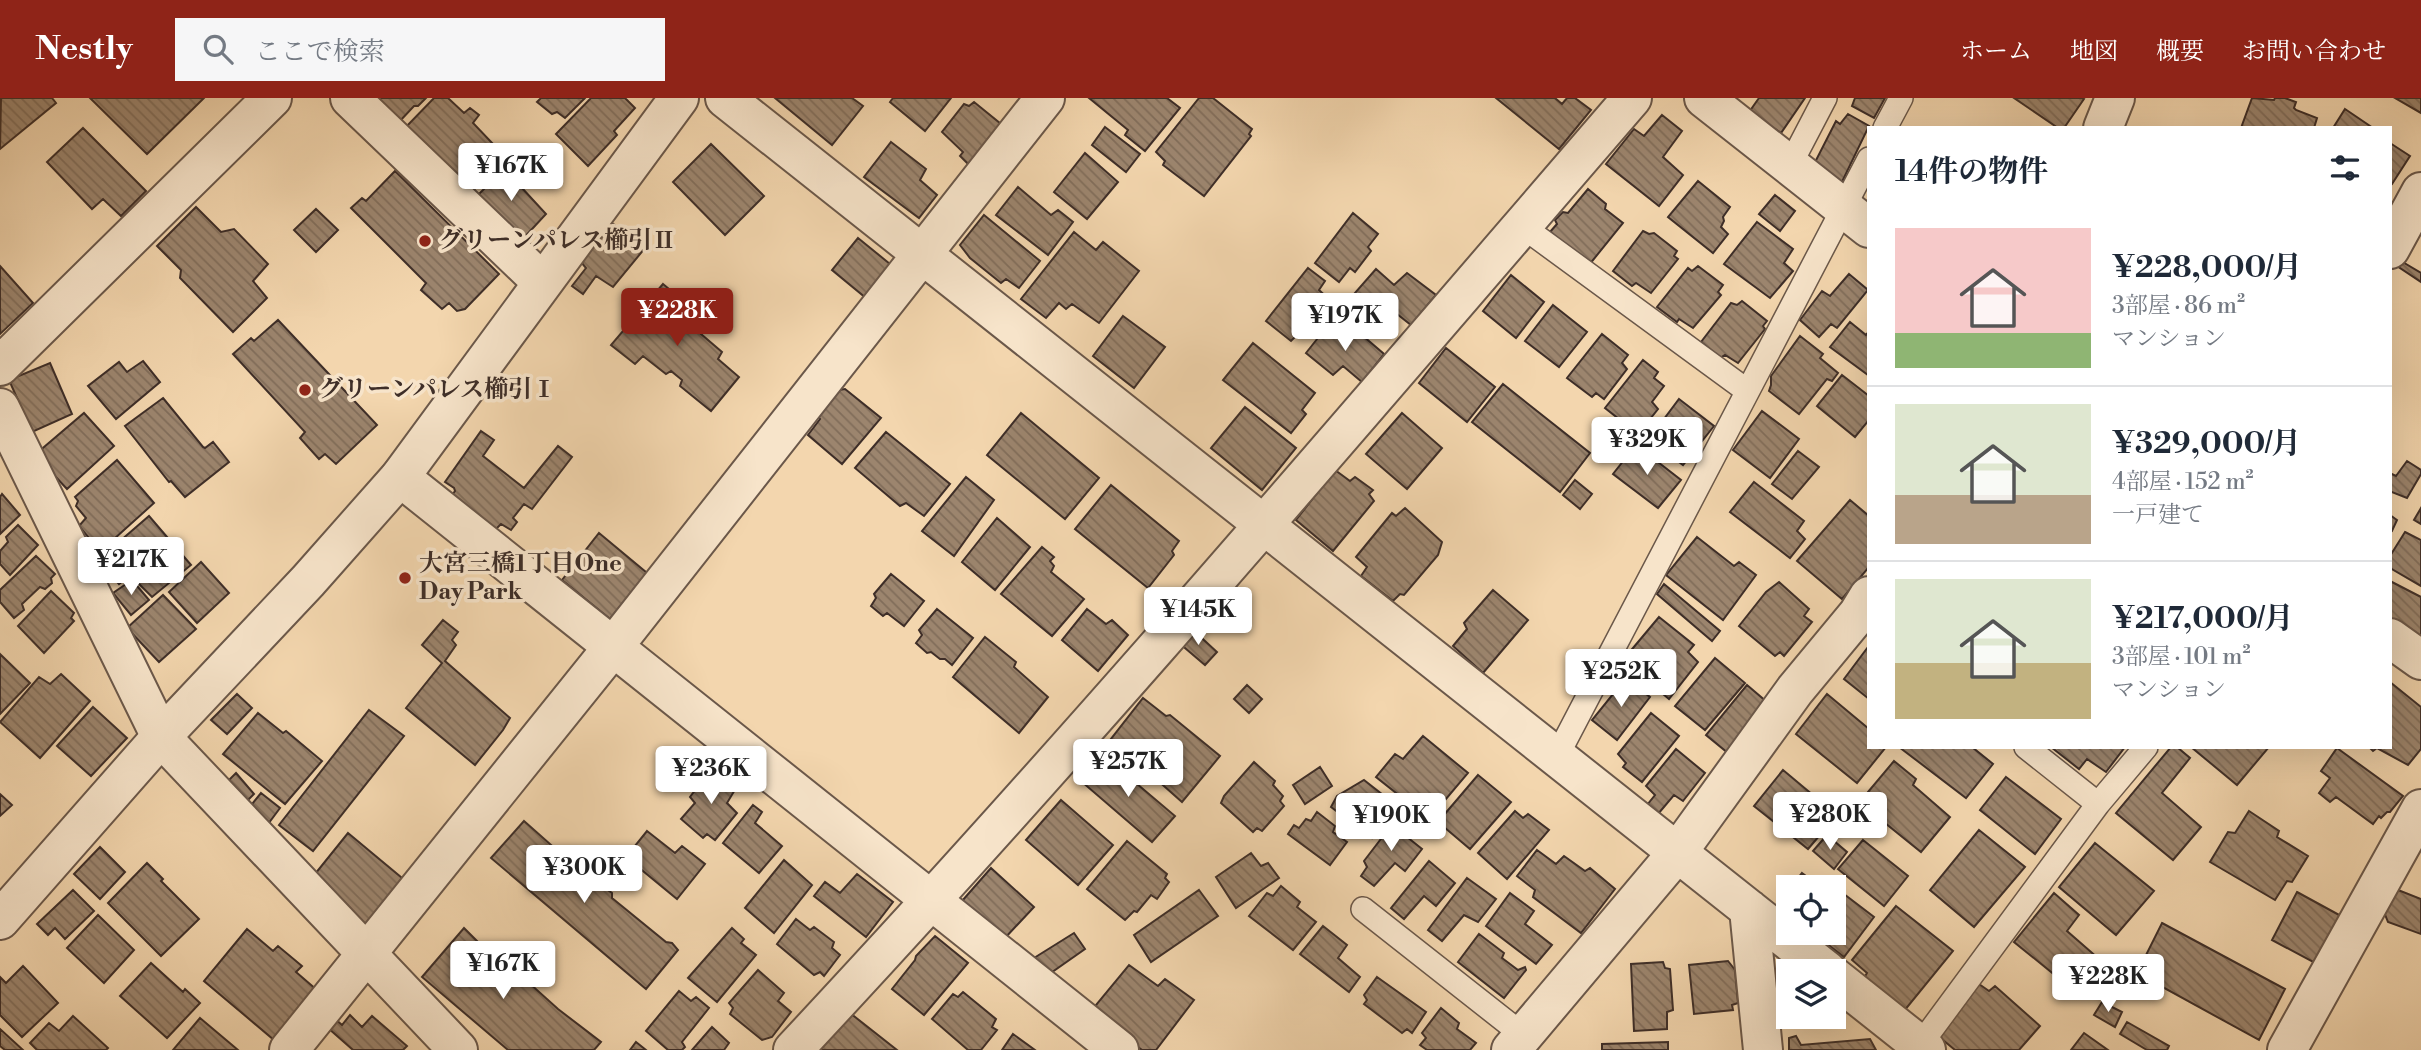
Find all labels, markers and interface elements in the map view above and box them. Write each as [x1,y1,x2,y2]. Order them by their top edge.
search box [175,18,665,81]
text: Nestly [35,29,133,70]
icon: search [199,30,237,68]
text: ここで検索 [255,36,385,68]
text: ホーム [1960,37,2032,67]
text: 地図 [2070,37,2118,67]
text: 概要 [2156,37,2204,67]
text: お問い合わせ [2242,37,2386,67]
pin: ¥167K [462,144,560,203]
icon: filters [2326,149,2364,187]
text: ¥167K [474,152,548,180]
text: 14件の物件 [1895,153,2048,191]
place label: グリーンパレス櫛引Ⅱ [439,226,676,256]
marker: グリーンパレス櫛引Ⅱ [417,233,433,249]
text: ¥228,000/月 [2112,249,2302,287]
icon: home [1951,256,2035,340]
pin: ¥228K [628,288,726,348]
text: 3部屋 · 86 m² [2112,292,2245,320]
pin: ¥197K [1296,294,1394,353]
text: ¥228K [637,297,717,325]
text: ¥197K [1307,302,1383,330]
text: マンション [2112,325,2226,353]
place label: グリーンパレス櫛引Ⅰ [319,375,556,405]
marker: グリーンパレス櫛引Ⅰ [297,382,313,398]
pin: ¥329K [1598,418,1696,477]
text: ¥329,000/月 [2112,425,2301,463]
text: ¥329K [1608,426,1686,454]
icon: home [1951,432,2035,516]
text: 4部屋 · 152 m² [2112,468,2254,496]
text: 一戸建て [2112,501,2204,529]
pin: ¥217K [82,538,180,597]
text: ¥217K [94,546,168,574]
place label: 大宮三橋1丁目One Day Park [419,549,622,607]
marker: 大宮三橋1丁目One Day Park [397,570,413,586]
pin: ¥145K [1149,588,1247,647]
text: ¥145K [1160,596,1236,624]
text: ¥217,000/月 [2112,600,2293,638]
icon: home [1951,607,2035,691]
text: 3部屋 · 101 m² [2112,643,2251,671]
pin: ¥252K [1572,650,1670,709]
text: ¥252K [1581,658,1661,686]
text: マンション [2112,676,2226,704]
pin: ¥257K [1079,740,1177,799]
pin: ¥236K [662,746,760,806]
text: ¥257K [1089,748,1167,776]
text: ¥236K [672,755,750,783]
pin: ¥280K [1781,792,1879,852]
pin: ¥190K [1342,794,1440,853]
text: ¥280K [1789,801,1871,829]
text: ¥190K [1352,802,1430,830]
pin: ¥300K [535,846,633,905]
text: ¥300K [542,854,626,882]
map controls [1776,875,1846,1029]
button: locate [1776,875,1846,945]
pin: ¥167K [454,942,552,1001]
text: ¥167K [466,950,540,978]
pin: ¥228K [2059,954,2157,1014]
button: layers [1776,959,1846,1029]
text: ¥228K [2068,963,2148,991]

